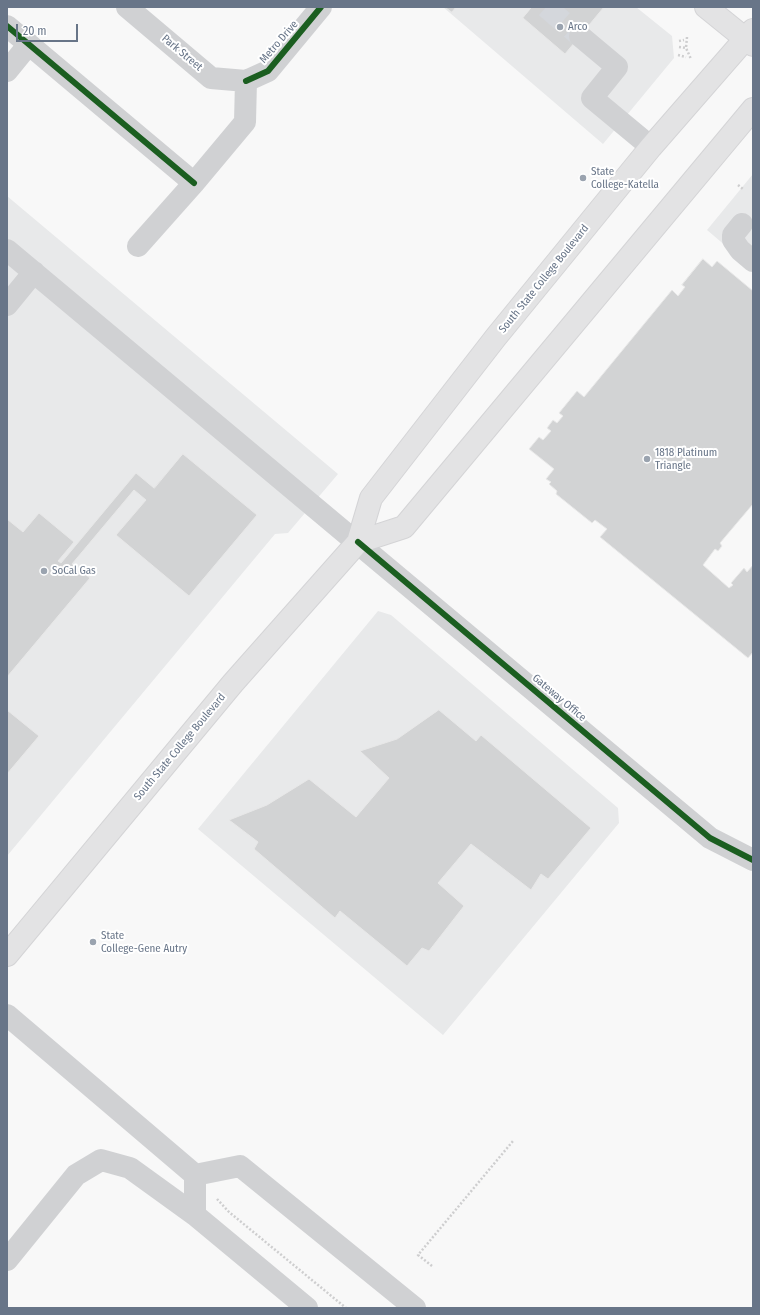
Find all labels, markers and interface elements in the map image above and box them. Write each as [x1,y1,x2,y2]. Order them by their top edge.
scale bar [18,16,80,42]
street label: Metro Drive [257,18,301,66]
place label: Arco [568,20,588,34]
marker: Arco [555,22,565,32]
text: 20 m [23,24,47,38]
street label: Park Street [159,32,205,74]
place label: State College-Katella [591,165,659,191]
marker: State College-Katella [578,173,588,183]
street label: South State College Boulevard [496,222,592,336]
place label: 1818 Platinum Triangle [655,446,717,472]
marker: 1818 Platinum Triangle [642,454,652,464]
place label: SoCal Gas [52,564,96,578]
marker: SoCal Gas [39,566,49,576]
street label: Gateway Office [529,672,589,724]
street label: South State College Boulevard [131,691,229,803]
place label: State College-Gene Autry [101,929,187,955]
marker: State College-Gene Autry [88,937,98,947]

